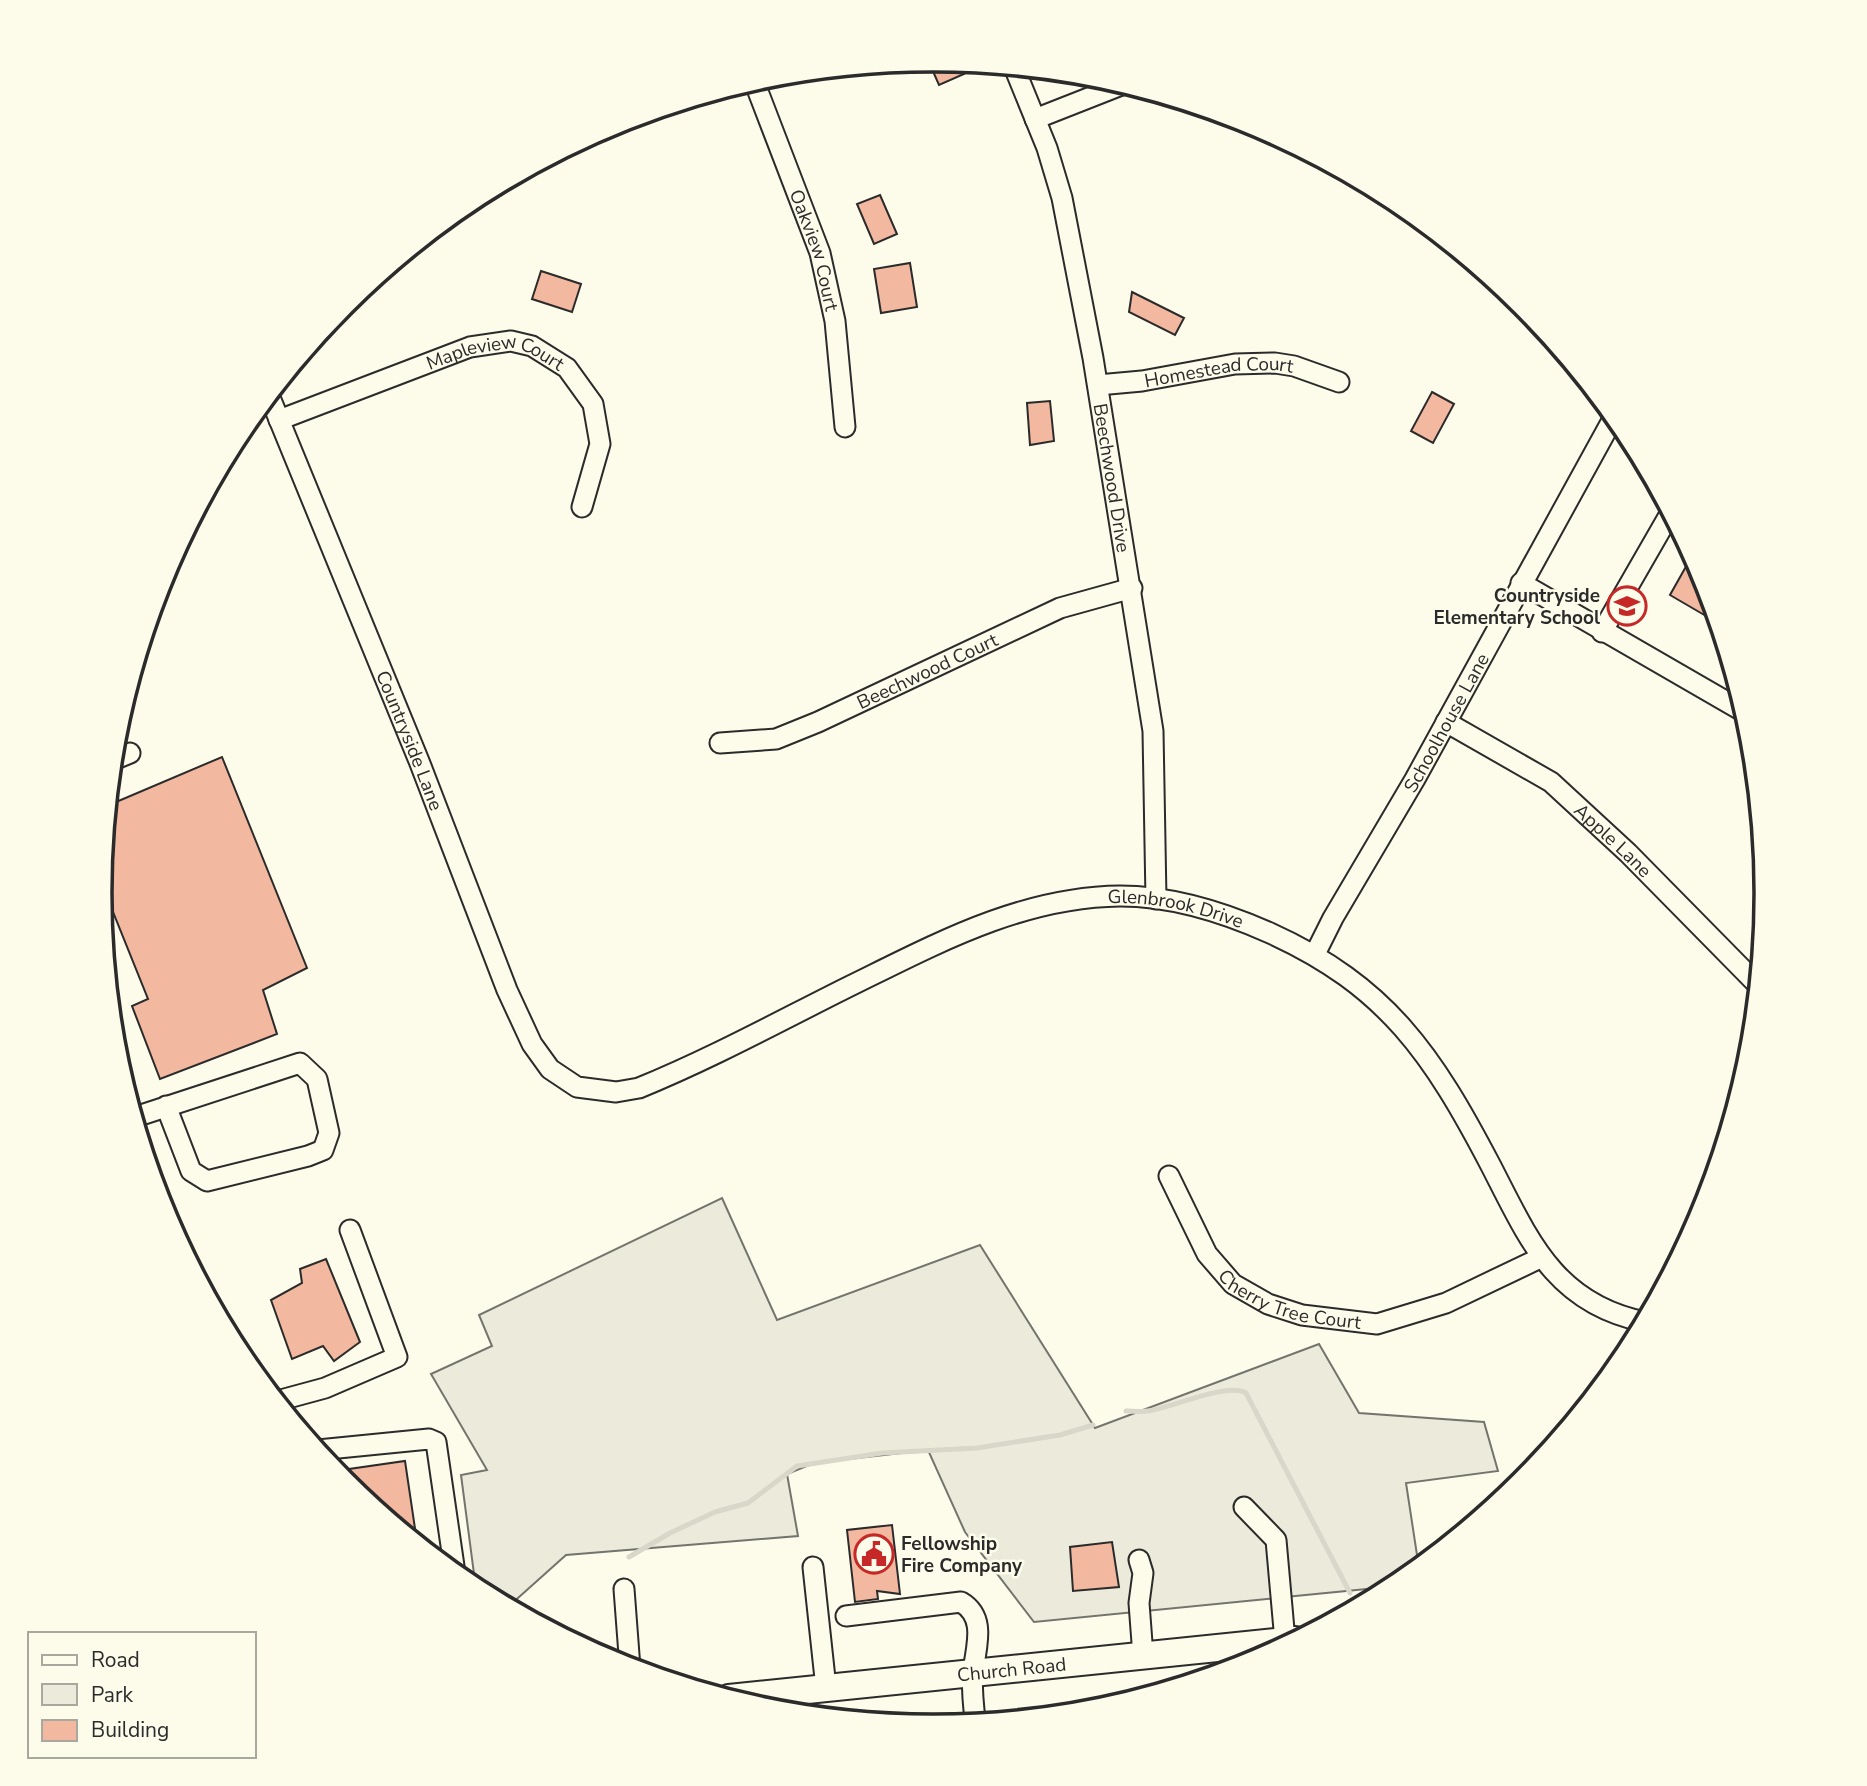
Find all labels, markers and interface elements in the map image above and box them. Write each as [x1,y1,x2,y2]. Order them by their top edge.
street label: Oakview Court [783,186,844,314]
street label: Mapleview Court [423,328,569,377]
street label: Homestead Court [1142,351,1296,394]
street label: Beechwood Drive [1086,402,1136,554]
place label: Countryside Elementary School [1433,583,1600,631]
school or university icon: Countryside Elementary School [1606,585,1648,627]
street label: Beechwood Court [853,627,1002,716]
street label: Schoolhouse Lane [1398,649,1496,798]
street label: Countryside Lane [369,667,449,814]
street label: Apple Lane [1568,798,1657,884]
street label: Glenbrook Drive [1107,884,1247,935]
street label: Cherry Tree Court [1212,1264,1363,1336]
place label: Fellowship Fire Company [901,1531,1023,1579]
public building icon: Fellowship Fire Company [853,1533,895,1575]
legend [28,1632,256,1758]
text: Road [91,1646,140,1674]
street label: Church Road [956,1652,1068,1689]
text: Park [91,1681,133,1709]
text: Building [91,1716,169,1744]

